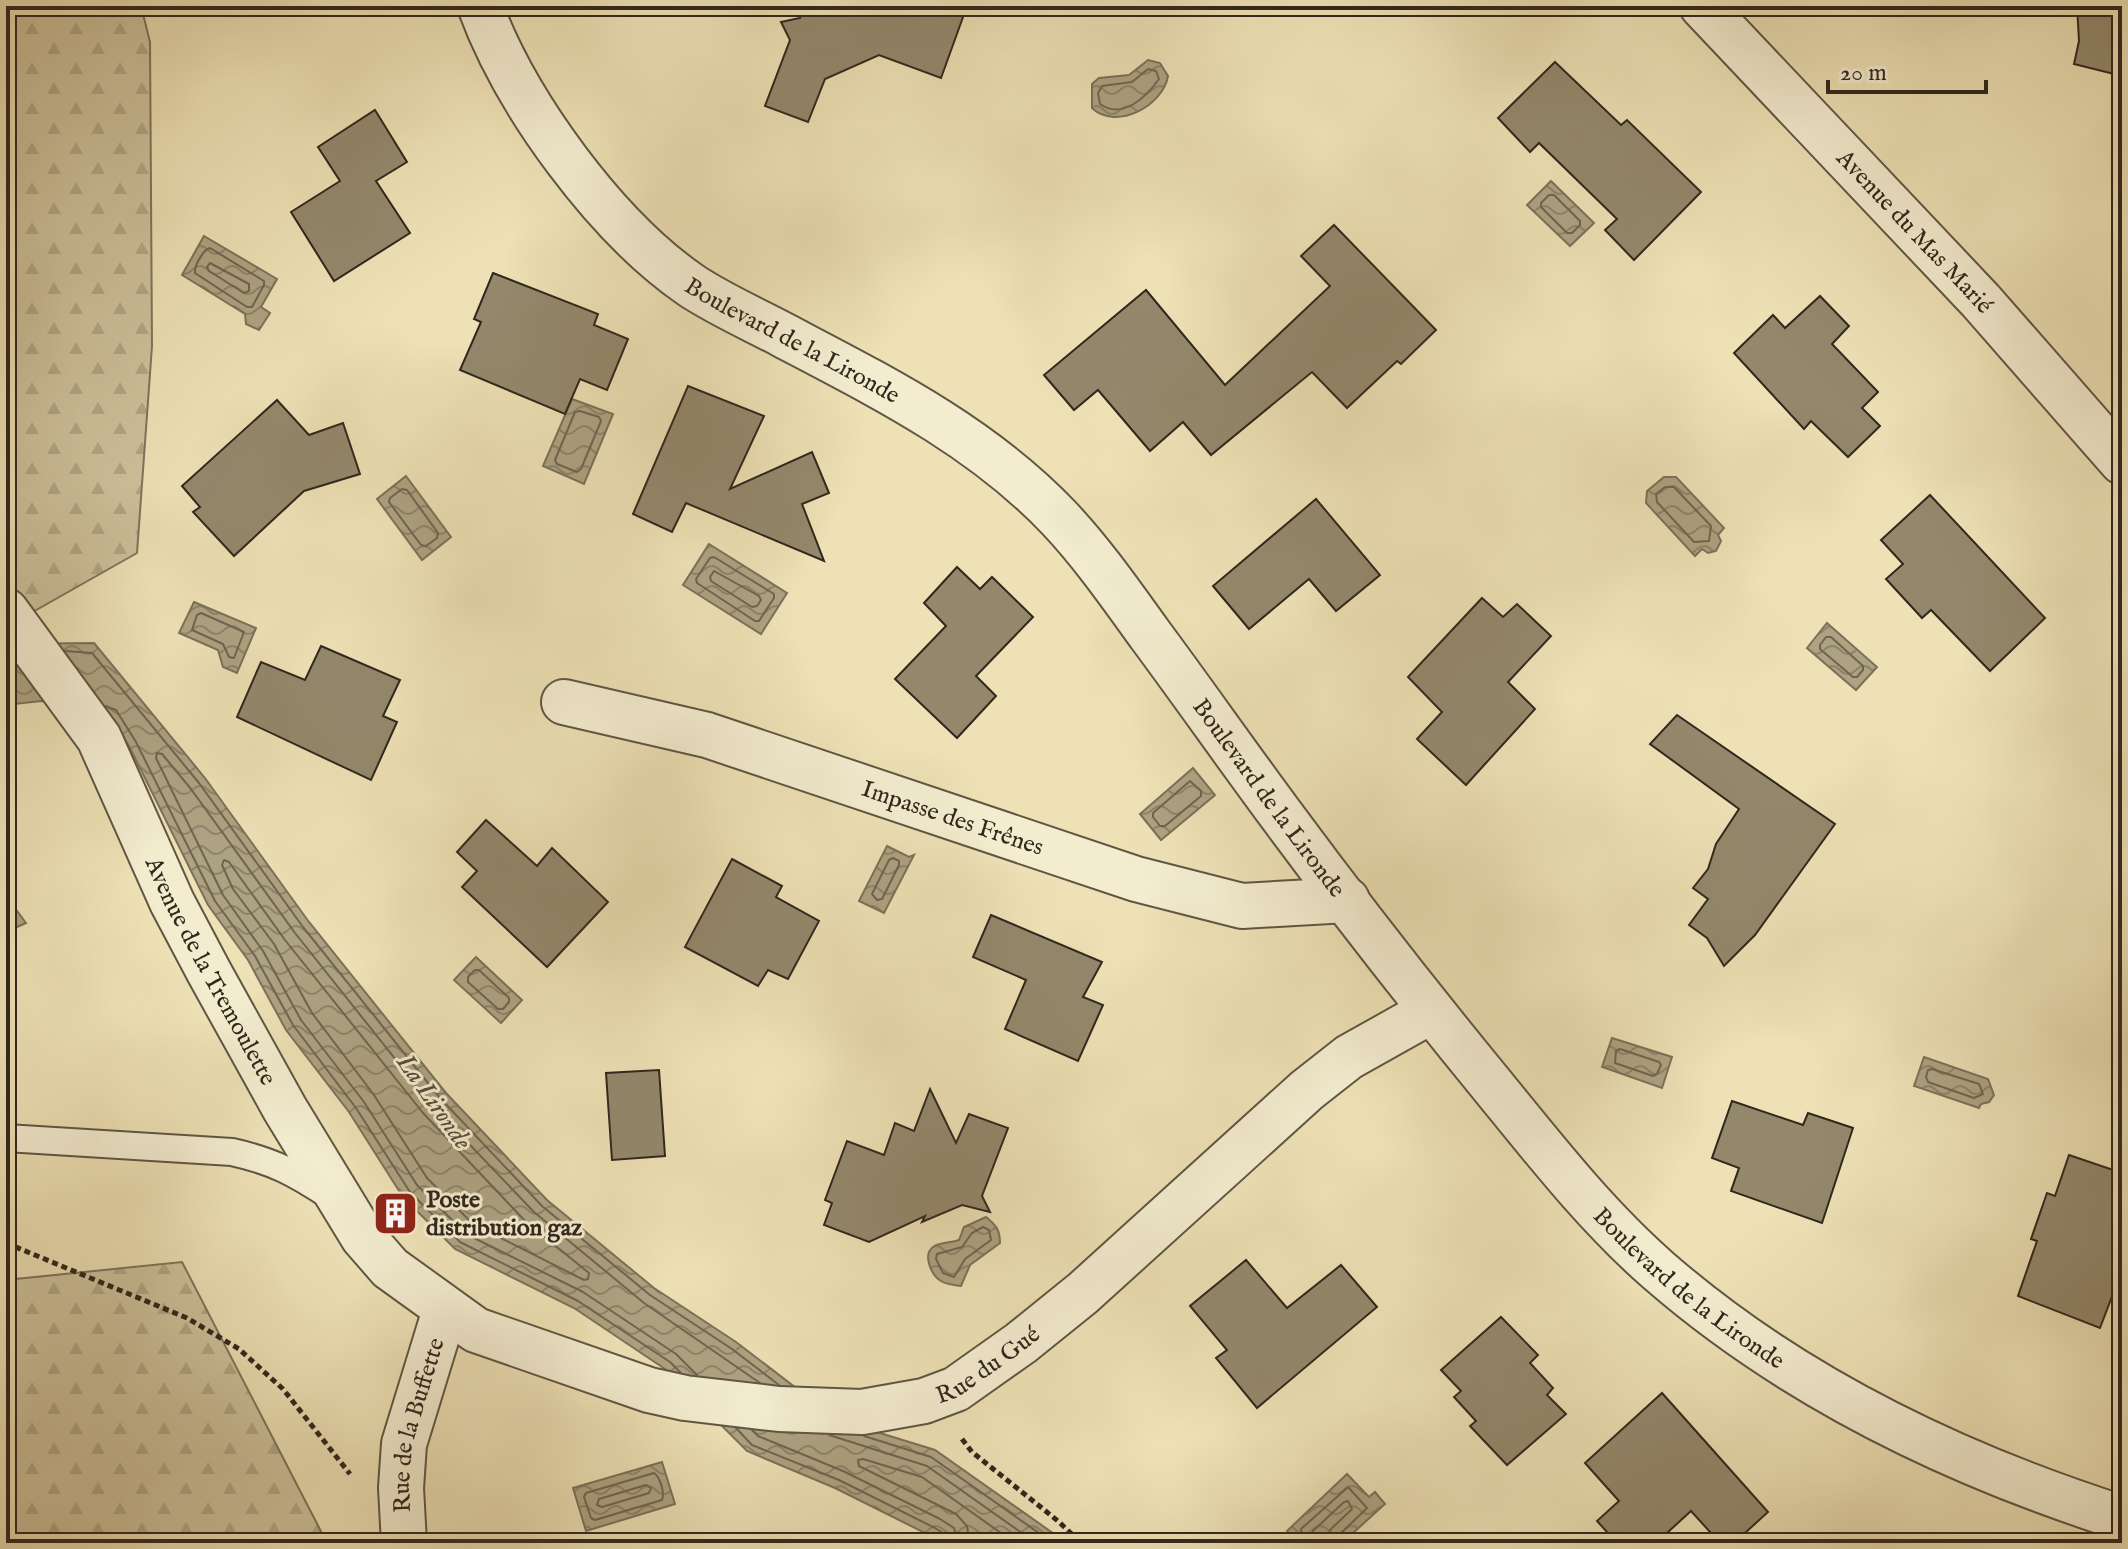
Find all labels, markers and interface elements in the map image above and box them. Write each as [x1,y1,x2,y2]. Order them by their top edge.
scale bar [1828,44,1986,94]
text: 20 m [1840,58,1887,89]
street label: Avenue du Mas Marié [1828,143,1999,321]
street label: Boulevard de la Lironde [678,271,905,412]
street label: Boulevard de la Lironde [1185,693,1352,904]
street label: Impasse des Frênes [857,774,1047,864]
street label: Avenue de la Tremoulette [137,852,283,1091]
water label: La Lironde [388,1047,479,1157]
place label: Poste distribution gaz [426,1185,582,1244]
building icon: Poste distribution gaz [371,1189,419,1237]
street label: Boulevard de la Lironde [1586,1202,1790,1377]
street label: Rue du Gué [932,1320,1047,1412]
street label: Rue de la Buffette [387,1334,453,1513]

